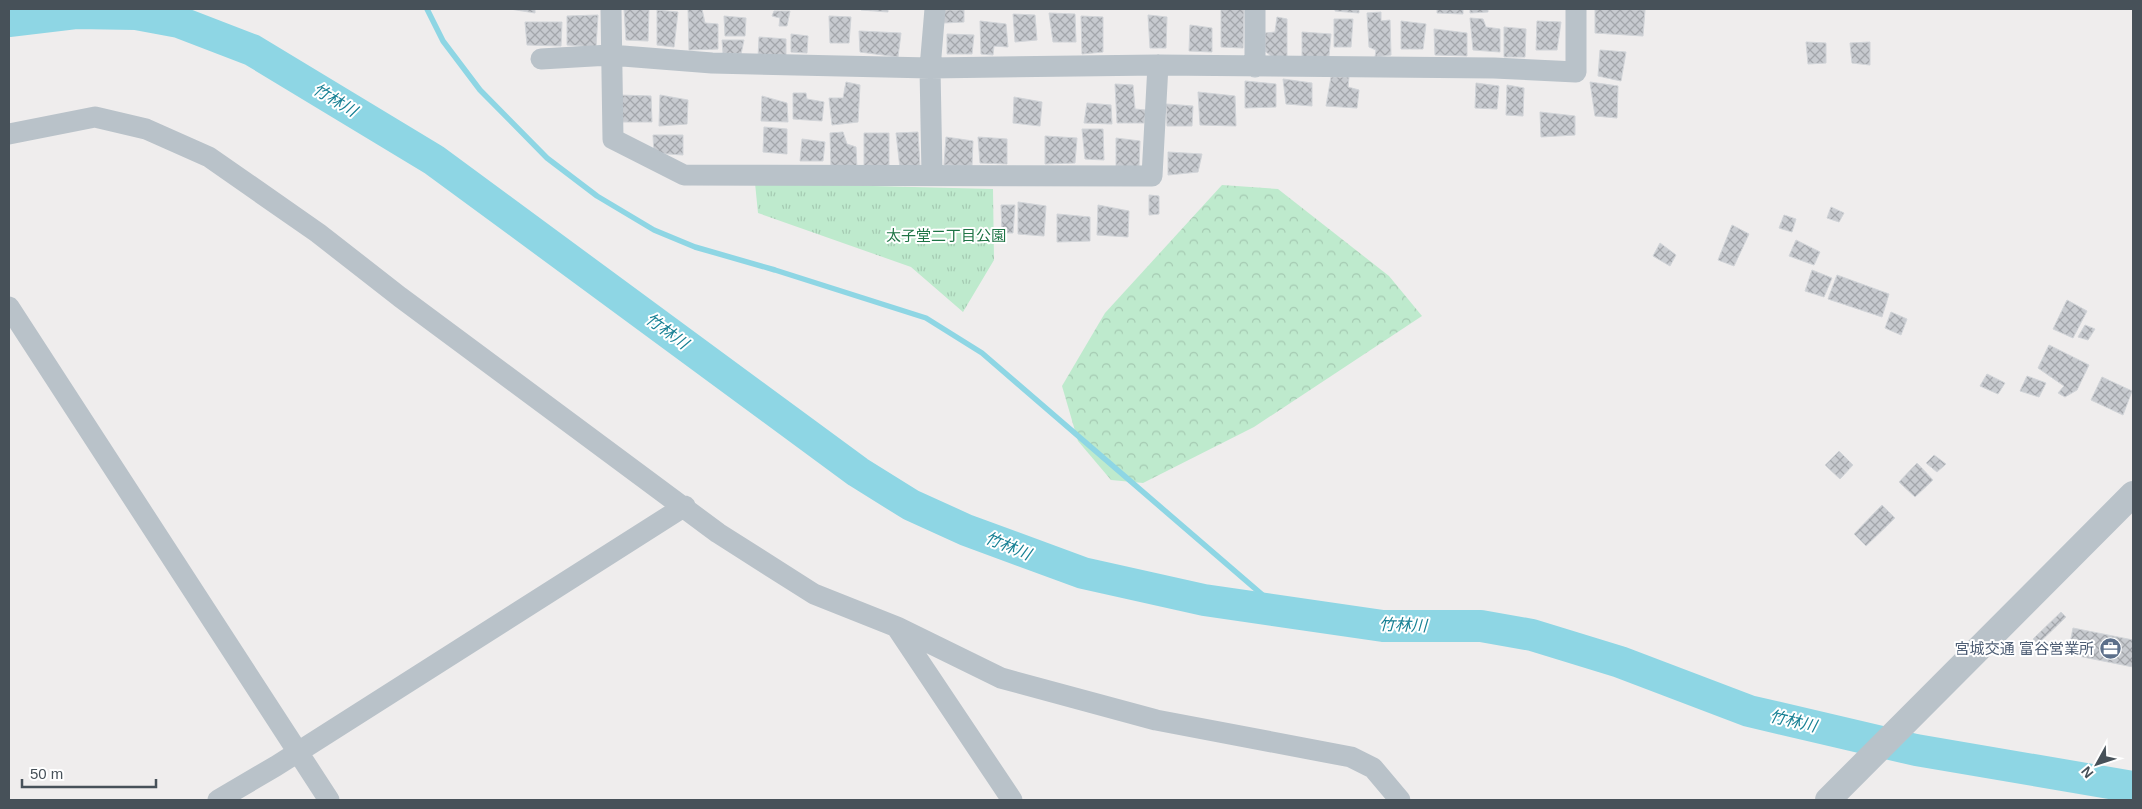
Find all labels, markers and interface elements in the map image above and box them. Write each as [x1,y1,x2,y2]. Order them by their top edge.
water label: 竹林川 [310,80,362,121]
park label: 太子堂二丁目公園 [886,227,1006,244]
water label: 竹林川 [643,310,693,353]
water label: 竹林川 [983,529,1035,564]
water label: 竹林川 [1379,616,1429,634]
office icon: 宮城交通 富谷営業所 [2098,636,2122,660]
place label: 宮城交通 富谷営業所 [1955,640,2094,657]
water label: 竹林川 [1768,707,1820,735]
north arrow [2072,739,2122,789]
scale bar [22,756,156,788]
text: N [2078,763,2096,781]
text: 50 m [30,765,63,782]

